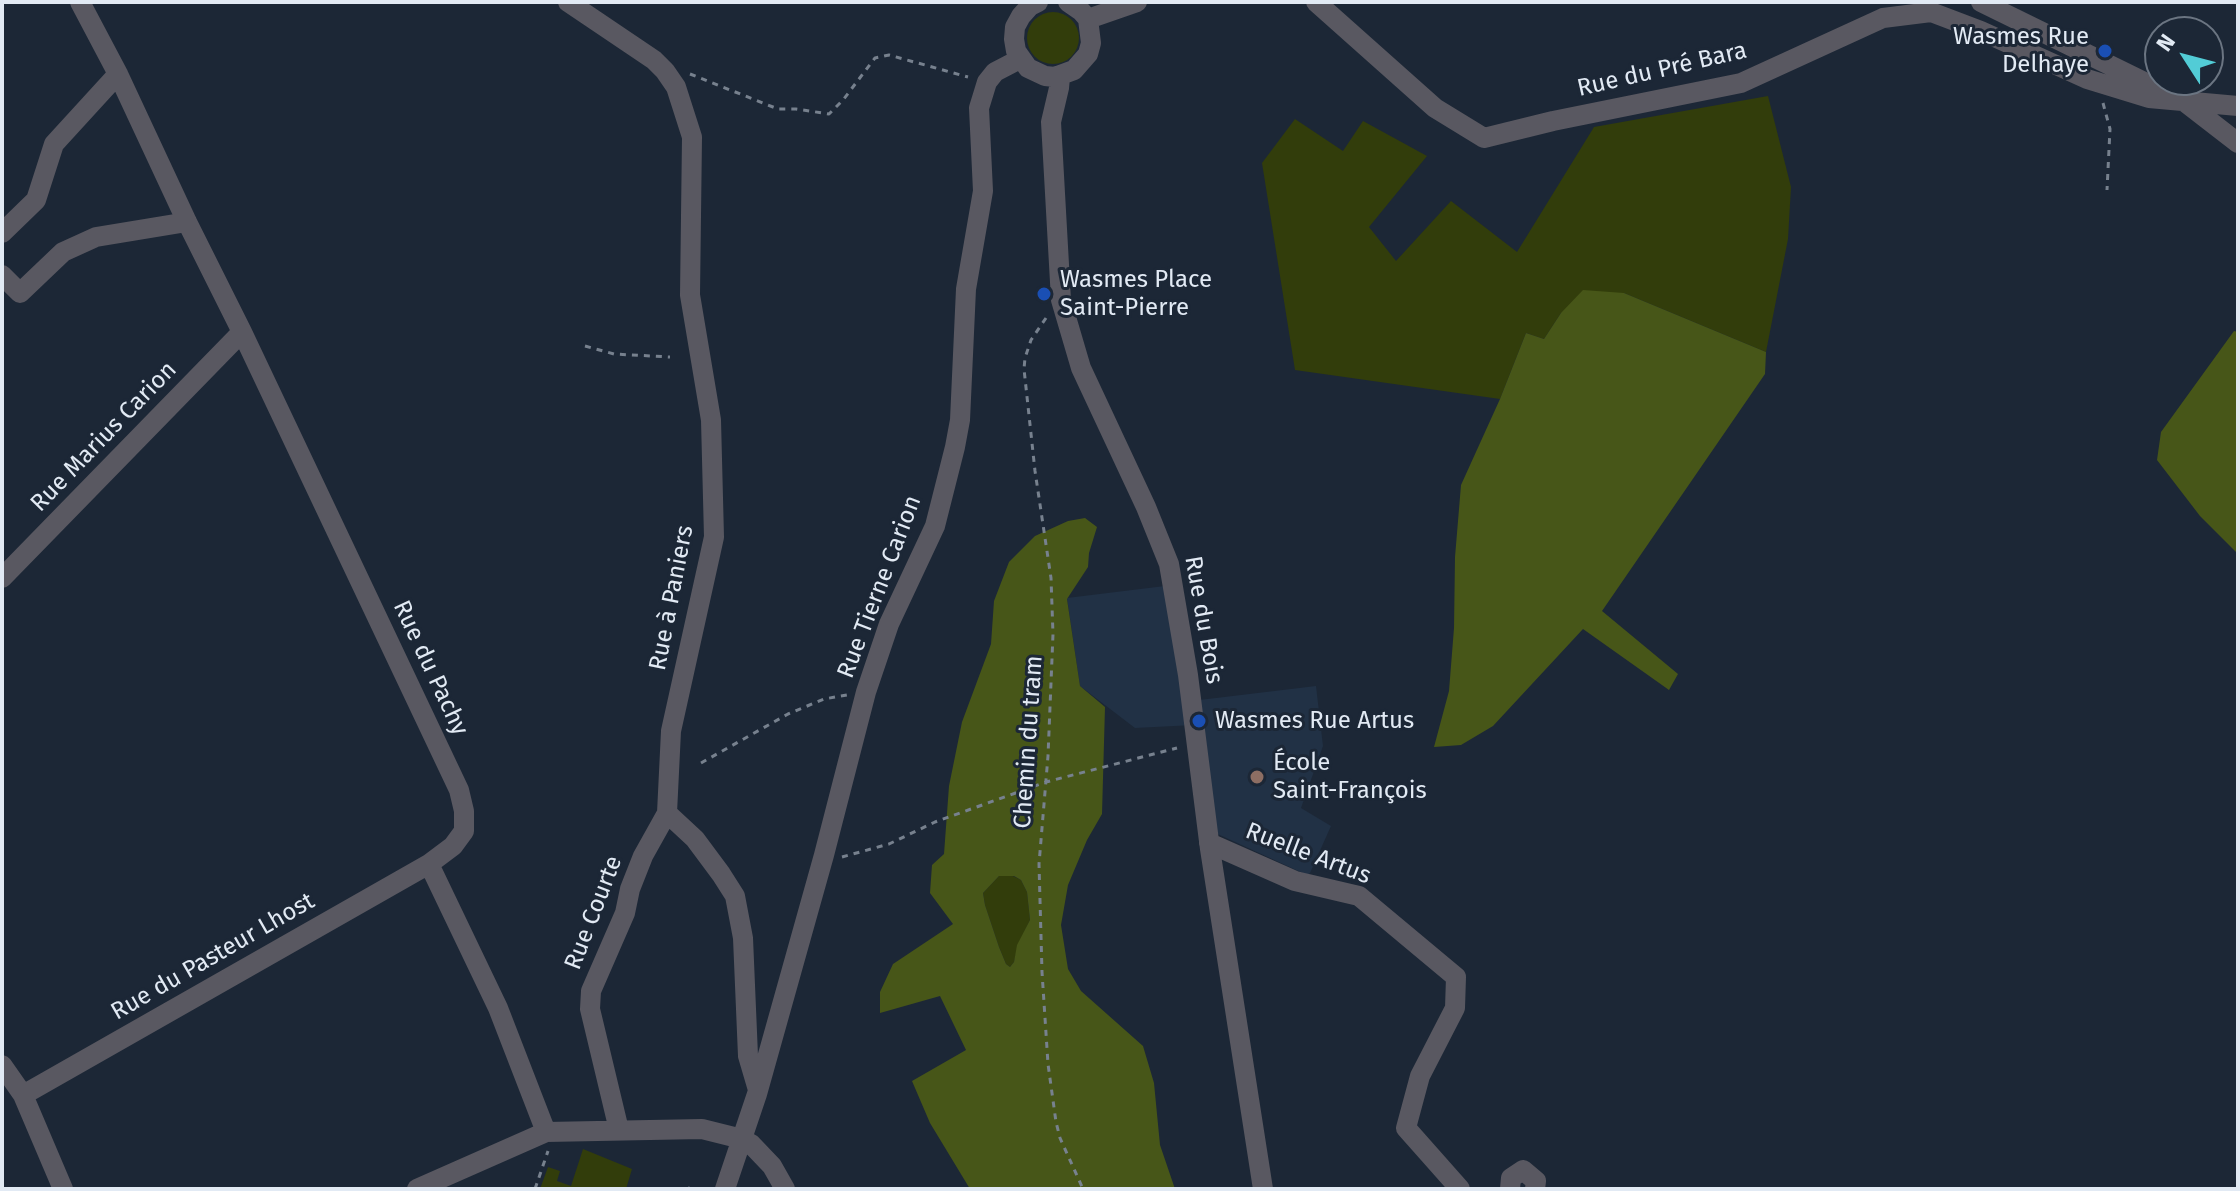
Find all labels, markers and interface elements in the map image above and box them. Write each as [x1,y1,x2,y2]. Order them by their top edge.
north arrow [2144,16,2224,96]
place label: Wasmes Rue Delhaye [1953,23,2089,79]
text: N [2151,29,2181,57]
street label: Rue du Pré Bara [1574,36,1750,104]
marker: Wasmes Rue Delhaye [2096,42,2114,60]
place label: Wasmes Place Saint-Pierre [1060,266,1212,322]
marker: Wasmes Place Saint-Pierre [1035,285,1053,303]
street label: Rue Marius Carion [25,356,183,518]
street label: Rue Tierne Carion [832,492,928,682]
street label: Rue à Paniers [644,523,700,673]
street label: Rue du Bois [1178,554,1228,686]
street label: Rue du Pachy [386,596,474,740]
street label: Chemin du tram [1009,654,1049,830]
place label: Wasmes Rue Artus [1215,707,1414,735]
marker: Wasmes Rue Artus [1190,712,1208,730]
place label: École Saint-François [1273,749,1427,805]
marker: École Saint-François [1248,768,1266,786]
street label: Ruelle Artus [1241,817,1375,891]
street label: Rue Courte [559,852,629,974]
street label: Rue du Pasteur Lhost [106,887,320,1027]

